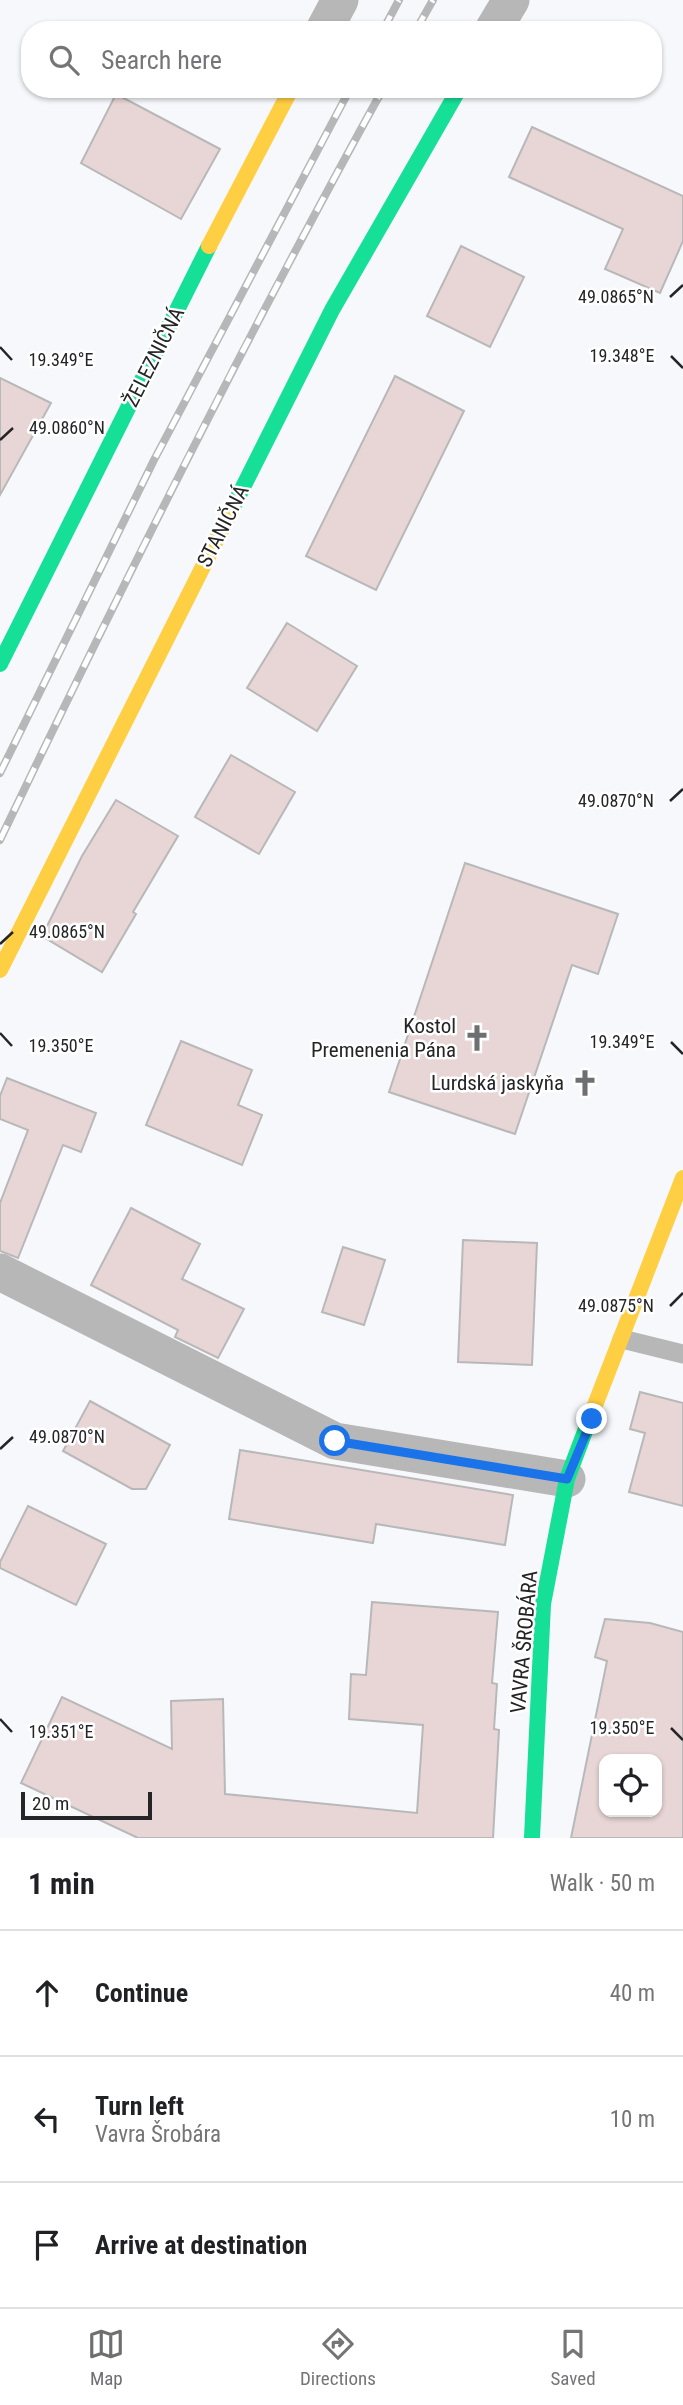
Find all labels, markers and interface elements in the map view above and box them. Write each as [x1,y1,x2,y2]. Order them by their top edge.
search box [21,21,662,98]
icon: search [45,41,83,79]
text: Search here [101,45,222,75]
text: 49.0865°N [578,286,654,307]
street label: ŽELEZNIČNÁ [119,303,189,411]
text: 19.348°E [590,345,654,366]
text: 19.349°E [29,349,93,370]
text: 49.0860°N [29,417,105,438]
street label: STANIČNÁ [192,481,254,571]
text: 49.0870°N [578,790,654,811]
text: 49.0865°N [29,921,105,942]
place label: Kostol Premenenia Pána [311,1014,456,1062]
church icon: Kostol Premenenia Pána [462,1023,492,1053]
text: 19.349°E [590,1031,654,1052]
text: 19.350°E [29,1035,93,1056]
church icon: Lurdská jaskyňa [570,1068,600,1098]
place label: Lurdská jaskyňa [431,1071,564,1095]
text: 49.0875°N [578,1295,654,1316]
route end [576,1403,607,1434]
route start [319,1425,350,1456]
text: 49.0870°N [29,1426,105,1447]
street label: VAVRA ŠROBÁRA [506,1569,542,1715]
text: 19.350°E [590,1717,654,1738]
text: 19.351°E [29,1721,93,1742]
map controls [599,1754,662,1817]
button: locate [599,1754,662,1817]
scale bar [21,1789,152,1821]
text: 20 m [32,1792,69,1815]
text: 1 min [28,1866,95,1901]
text: Walk · 50 m [550,1870,655,1897]
icon: ahead [28,1974,66,2012]
text: Continue [95,1978,188,2008]
text: 40 m [610,1980,655,2007]
text: Turn left [95,2091,184,2121]
icon: left [28,2100,66,2138]
text: 10 m [610,2106,655,2133]
text: Vavra Šrobára [95,2121,221,2148]
icon: arrive [28,2226,66,2264]
text: Arrive at destination [95,2230,307,2260]
tab: Map [87,2325,125,2390]
tab: Directions [300,2325,376,2390]
tab: Saved [550,2325,596,2390]

